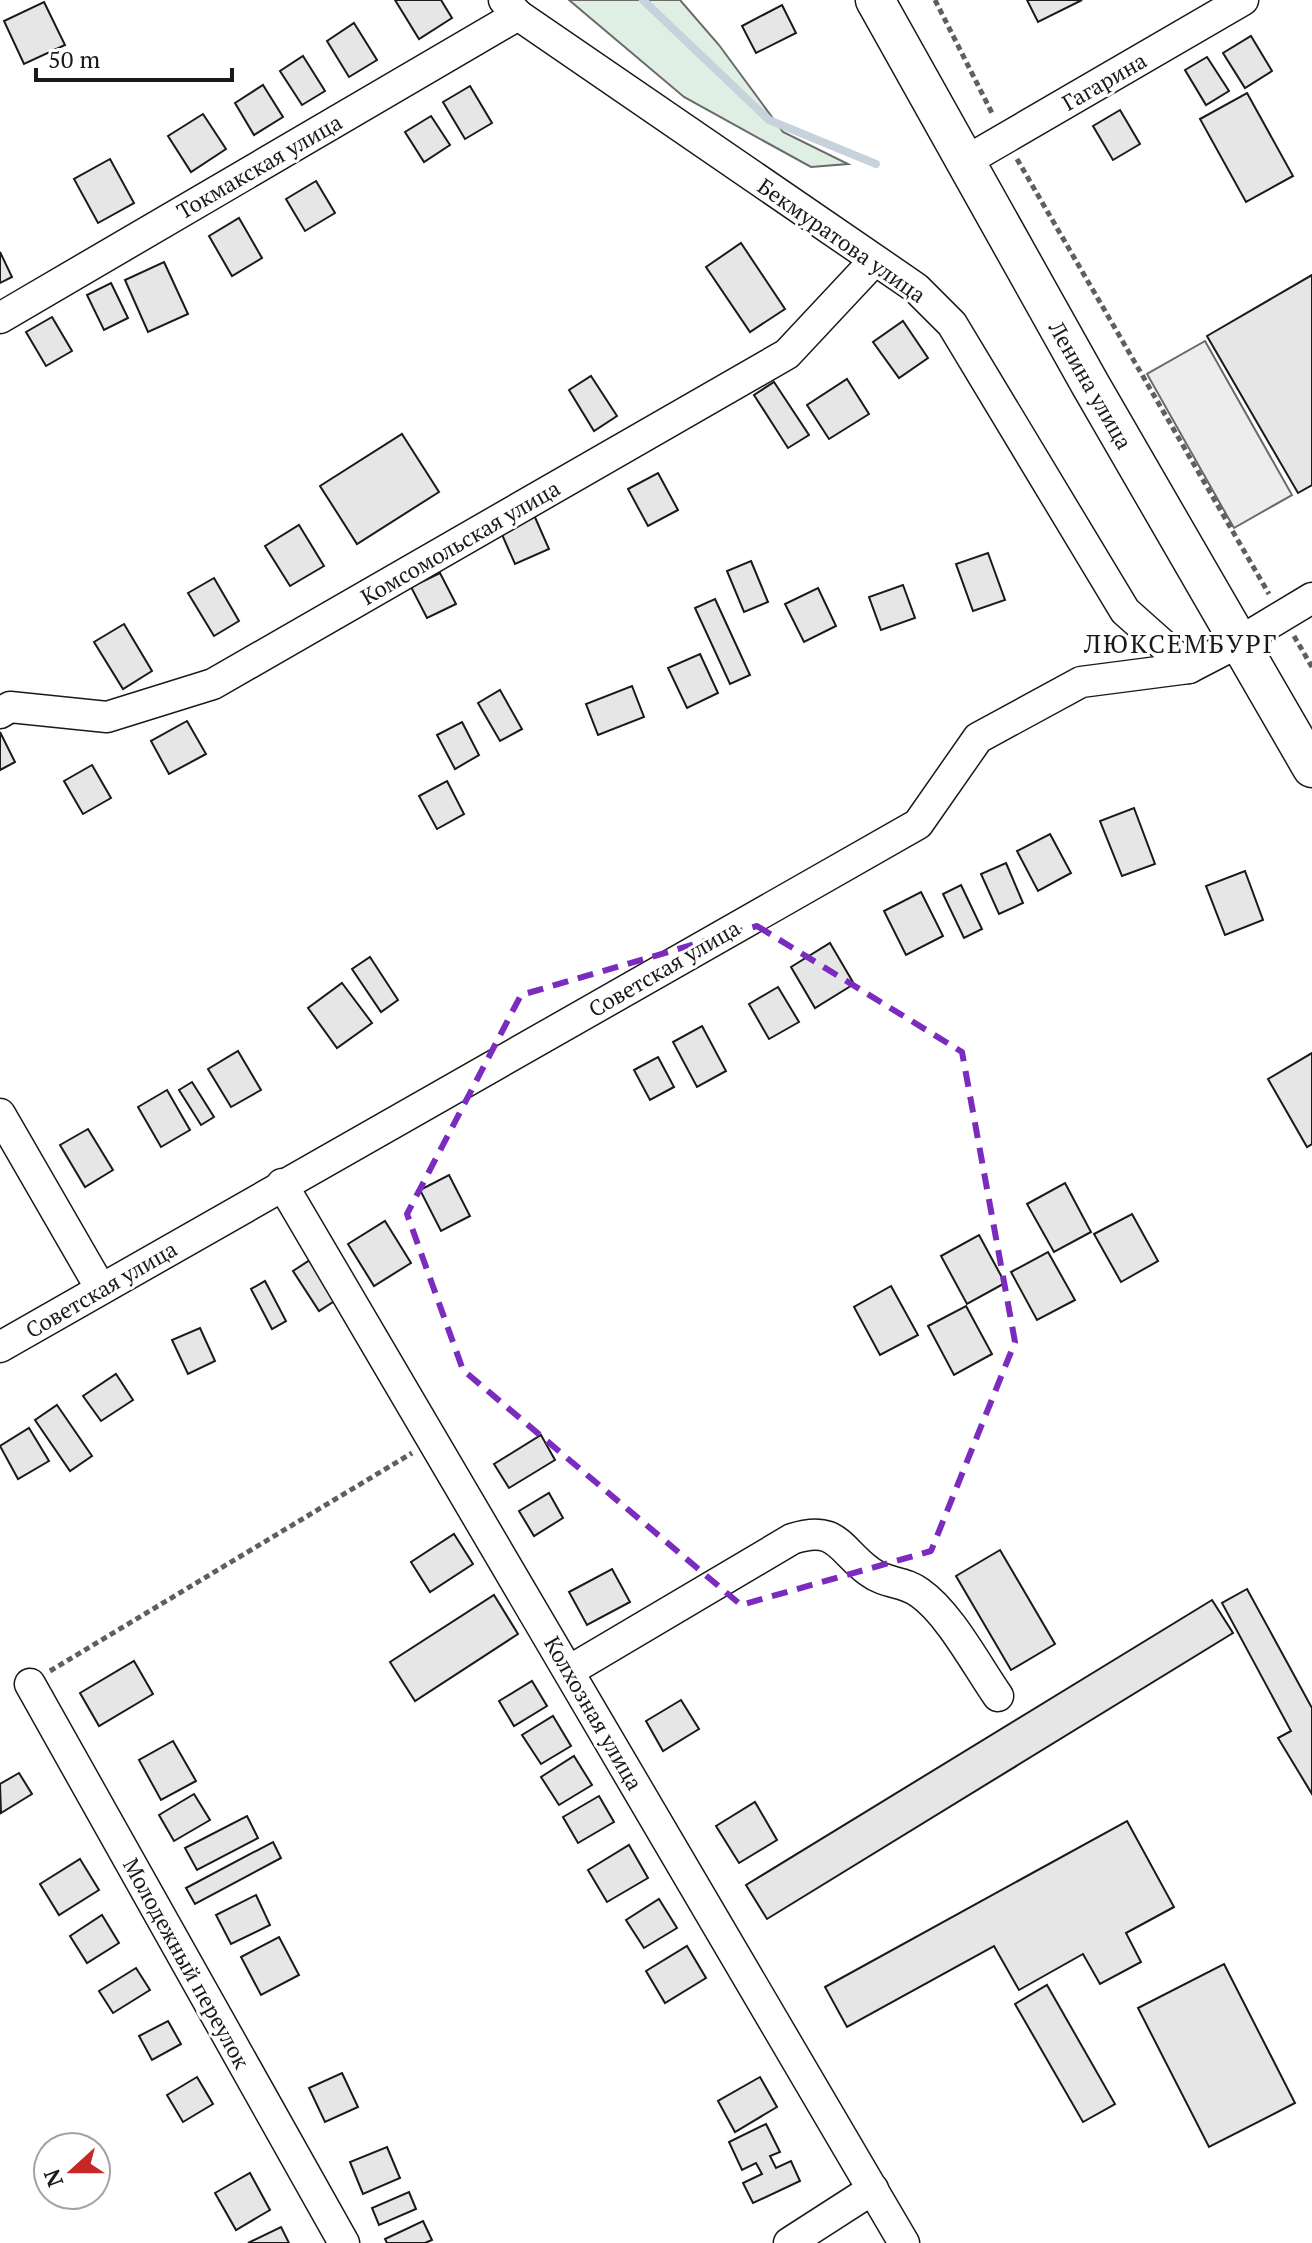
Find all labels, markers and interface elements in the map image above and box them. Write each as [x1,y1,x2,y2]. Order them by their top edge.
scale bar [36,32,232,82]
text: 50 m [48,43,100,75]
street label: Гагарина [1057,45,1151,117]
street label: Токмакская улица [171,107,347,225]
street label: Бекмуратова улица [752,171,932,309]
street label: Ленина улица [1042,315,1139,454]
street label: Комсомольская улица [355,473,565,611]
district label: ЛЮКСЕМБУРГ [1083,626,1278,660]
street label: Советская улица [583,913,745,1023]
street label: Советская улица [20,1234,182,1344]
street label: Колхозная улица [538,1631,650,1795]
street label: Молодежный переулок [117,1853,257,2073]
north arrow [32,2131,112,2211]
text: N [36,2165,69,2191]

